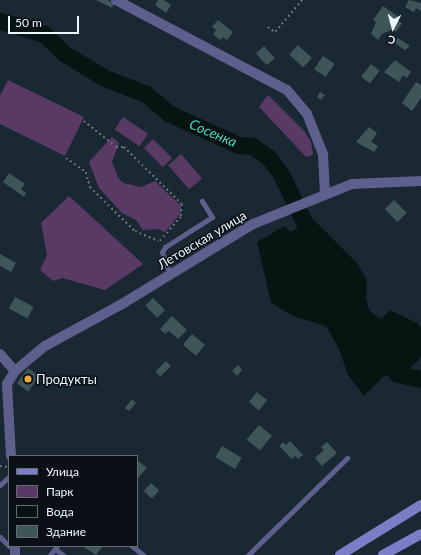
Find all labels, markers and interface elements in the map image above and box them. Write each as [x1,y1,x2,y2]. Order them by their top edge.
scale bar [10,8,81,34]
north arrow [373,8,413,48]
text: 50 m [15,15,42,30]
text: С [387,34,396,47]
water label: Сосенка [187,116,239,150]
street label: Летовская улица [155,207,249,273]
place label: Продукты [36,371,97,387]
marker: Продукты [23,374,33,384]
legend [8,455,138,547]
text: Улица [46,464,79,479]
text: Парк [46,484,74,499]
text: Вода [46,504,74,519]
text: Здание [46,524,86,539]

